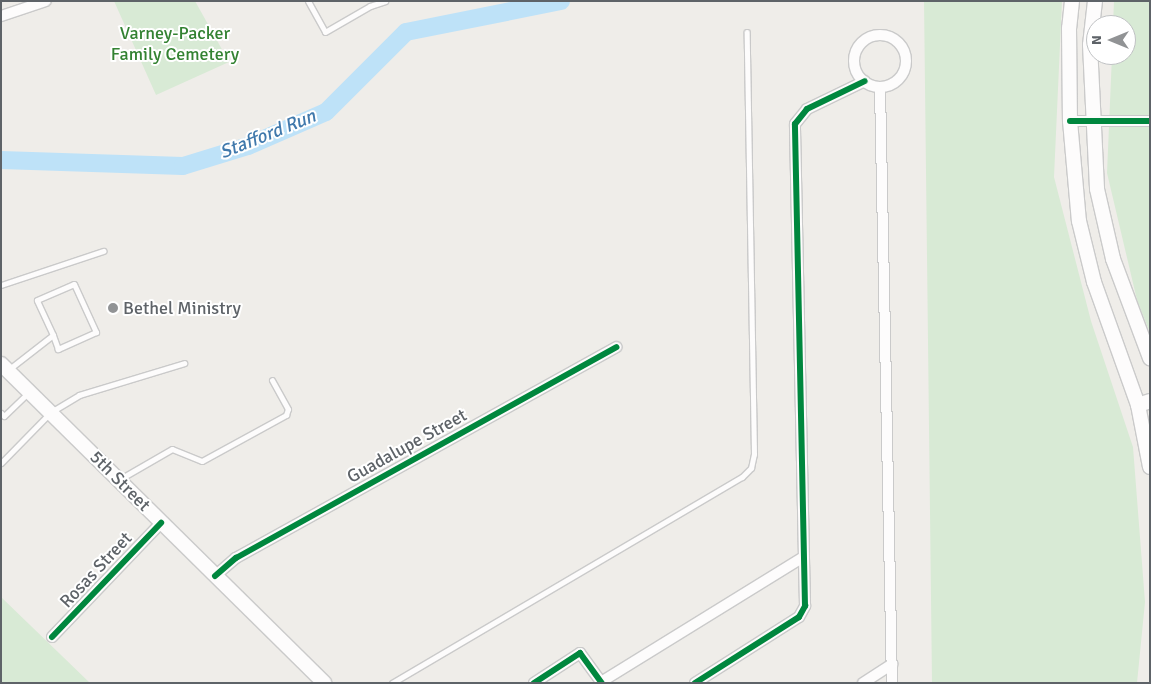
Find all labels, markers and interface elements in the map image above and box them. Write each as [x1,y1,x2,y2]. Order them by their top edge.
north arrow [1086,15,1136,65]
park label: Varney-Packer Family Cemetery [111,23,239,66]
text: N [1088,35,1105,45]
water label: Stafford Run [217,105,319,165]
place label: Bethel Ministry [123,297,241,319]
marker: Bethel Ministry [107,302,119,314]
street label: Guadalupe Street [343,404,471,488]
street label: 5th Street [85,446,155,516]
street label: Rosas Street [55,528,137,612]

